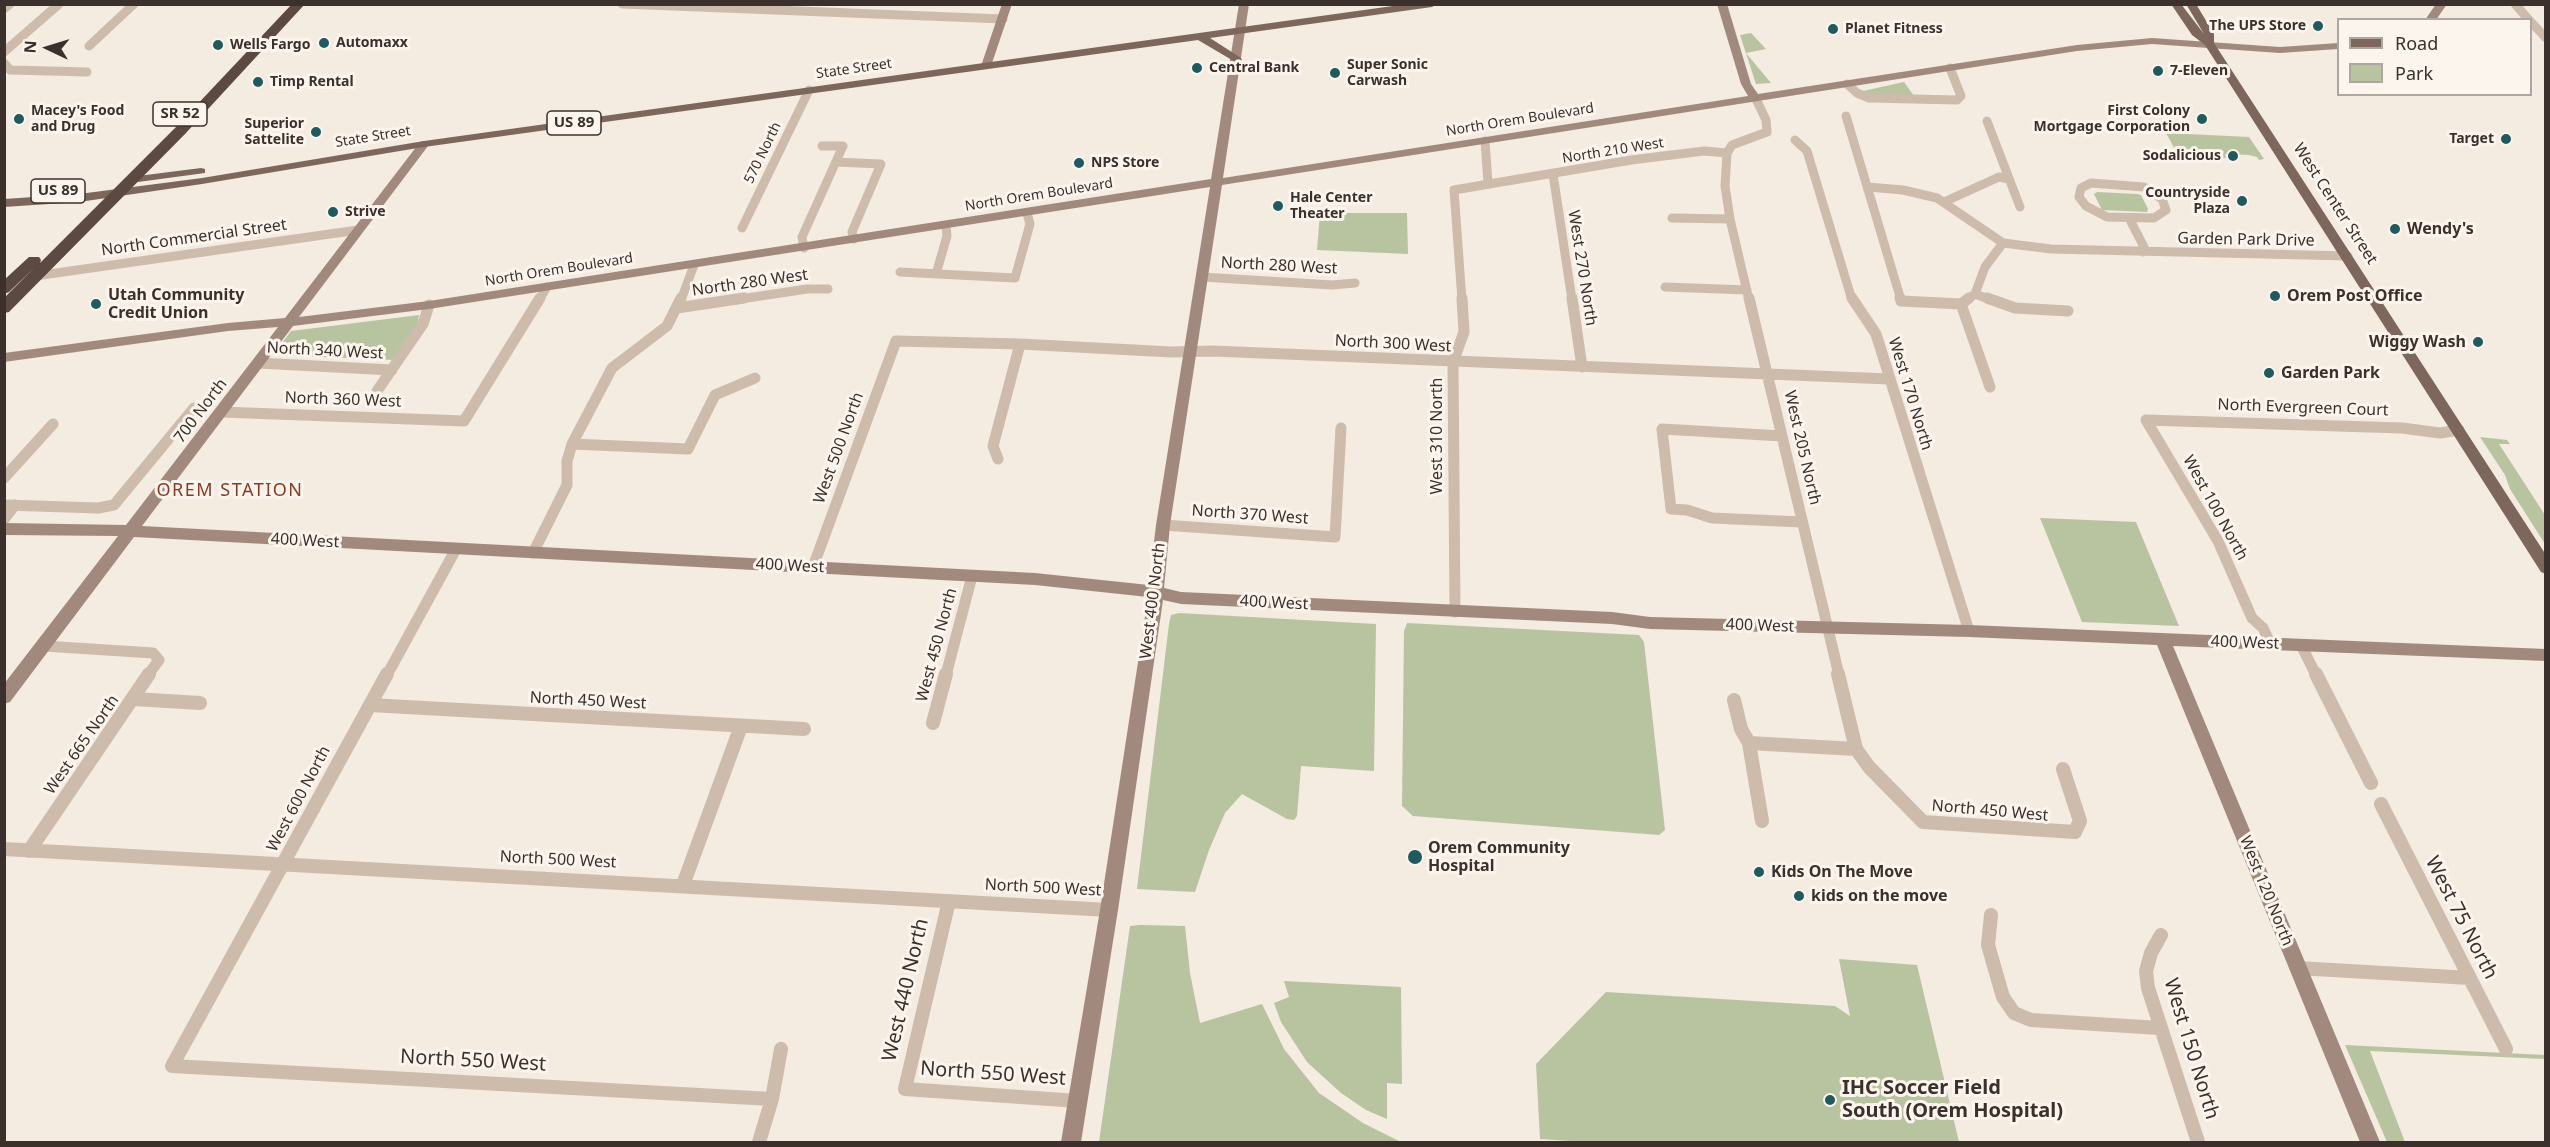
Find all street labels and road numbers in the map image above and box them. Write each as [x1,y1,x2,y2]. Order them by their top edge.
street label: State Street [815,55,893,83]
street label: North Orem Boulevard [1445,100,1595,140]
road number: SR 52 [153,102,207,126]
road number: US 89 [547,111,601,135]
street label: 570 North [741,120,785,186]
street label: State Street [334,123,412,151]
street label: North 210 West [1561,135,1665,167]
street label: West Center Street [2289,140,2381,268]
street label: North Orem Boulevard [964,175,1114,215]
road number: US 89 [31,179,85,203]
street label: West 270 North [1563,209,1601,327]
street label: North Commercial Street [100,215,288,261]
street label: Garden Park Drive [2177,229,2315,251]
street label: North Orem Boulevard [484,250,634,290]
street label: North 280 West [1220,253,1338,279]
street label: North 280 West [691,265,809,301]
street label: North 300 West [1334,331,1452,357]
street label: West 170 North [1884,335,1936,453]
street label: North 340 West [266,338,384,364]
street label: 700 North [171,375,231,447]
street label: West 310 North [1427,378,1447,494]
street label: North 360 West [284,388,402,412]
street label: West 205 North [1779,389,1825,507]
street label: West 500 North [810,390,868,506]
street label: North Evergreen Court [2217,395,2389,421]
street label: West 100 North [2178,452,2252,564]
street label: North 370 West [1191,501,1309,529]
street label: 400 West [270,530,340,552]
street label: West 400 North [1136,542,1170,660]
street label: 400 West [755,555,825,577]
street label: West 450 North [913,586,961,704]
street label: 400 West [1239,592,1309,614]
street label: 400 West [1725,615,1795,637]
street label: 400 West [2210,632,2280,654]
street label: North 450 West [529,688,647,714]
street label: West 665 North [41,692,123,798]
street label: West 600 North [263,743,335,855]
street label: North 450 West [1931,796,2049,826]
street label: West 120 North [2235,833,2297,949]
street label: North 500 West [499,847,617,873]
street label: West 75 North [2420,853,2502,983]
street label: North 500 West [984,875,1102,901]
street label: West 440 North [878,916,934,1064]
street label: West 150 North [2158,976,2224,1122]
street label: North 550 West [399,1045,547,1077]
street label: North 550 West [919,1057,1067,1091]

